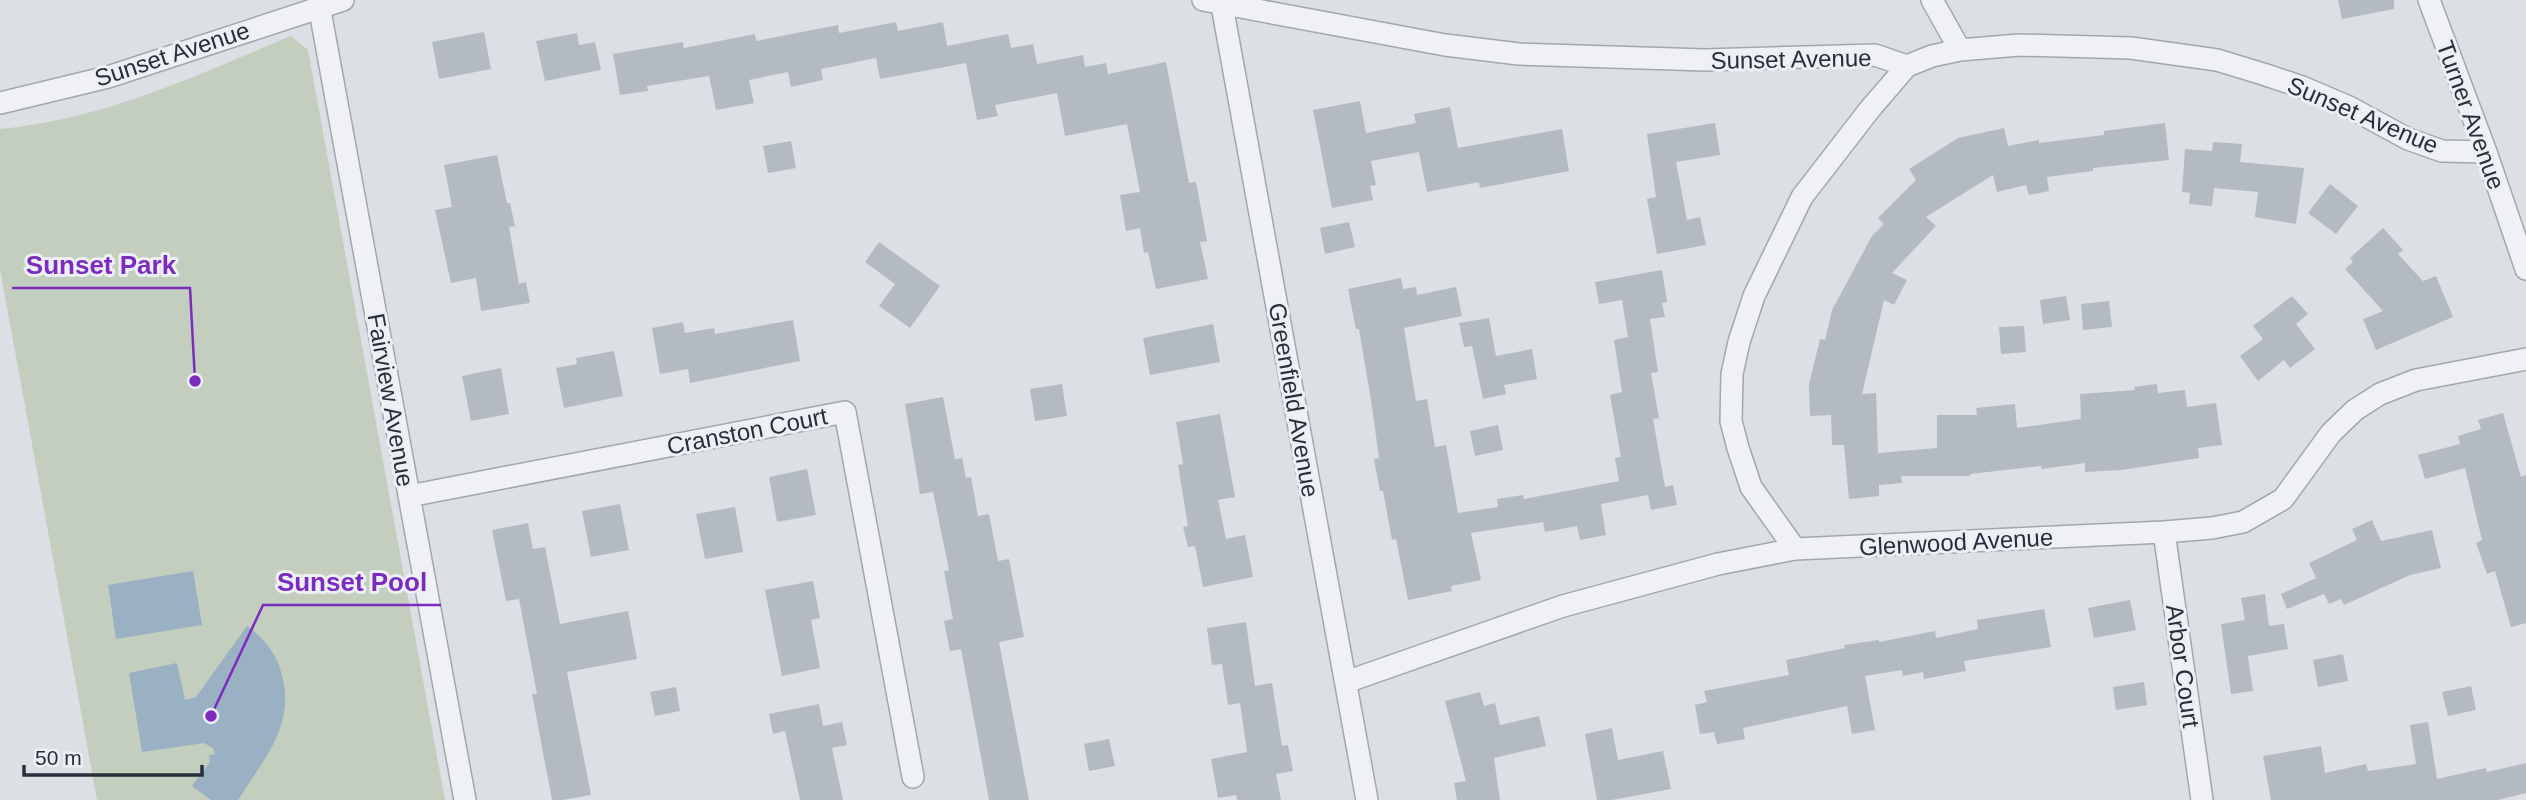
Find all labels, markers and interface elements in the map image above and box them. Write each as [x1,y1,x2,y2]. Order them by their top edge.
street label: Sunset Avenue [91,16,253,92]
street label: Turner Avenue [2432,37,2510,193]
street label: Sunset Avenue [1710,44,1872,74]
street label: Sunset Avenue [2284,71,2442,159]
callout: Sunset Park [12,241,190,288]
text: Sunset Park [26,250,177,280]
street label: Greenfield Avenue [1264,301,1324,499]
street label: Fairview Avenue [362,311,420,489]
street label: Cranston Court [665,402,830,460]
street label: Glenwood Avenue [1858,523,2054,561]
callout: Sunset Pool [263,558,441,605]
text: Sunset Pool [277,567,427,597]
street label: Arbor Court [2161,603,2205,730]
scale bar [24,734,203,778]
text: 50 m [35,746,82,769]

